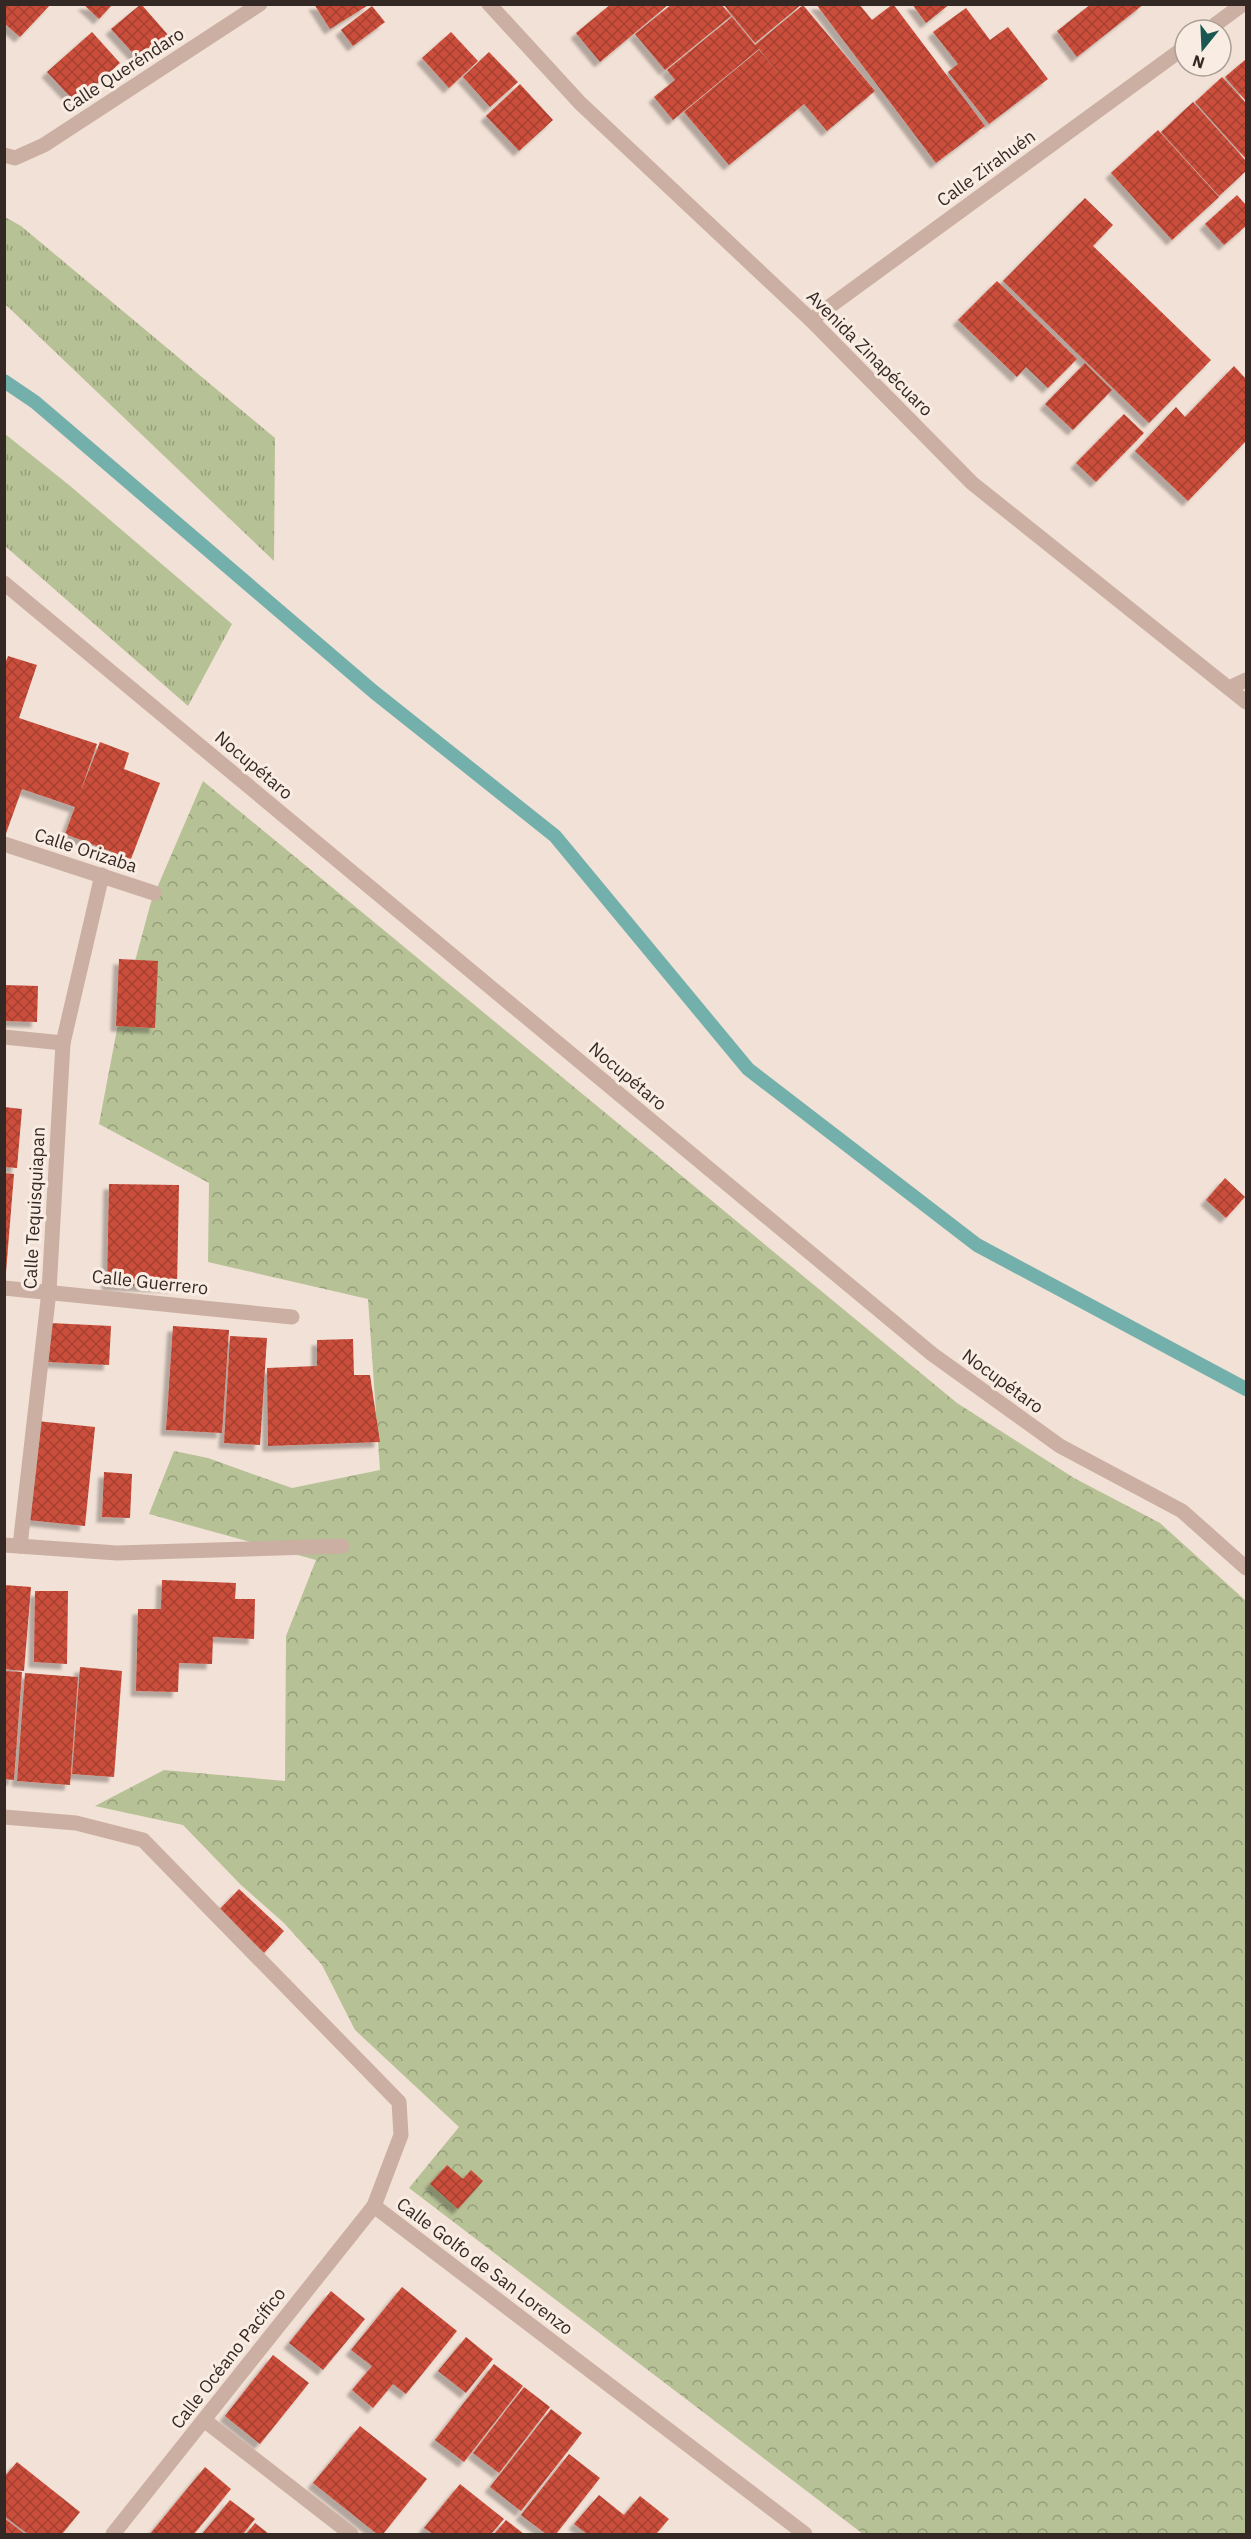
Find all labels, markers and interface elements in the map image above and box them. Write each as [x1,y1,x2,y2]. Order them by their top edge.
north arrow [1173,18,1233,78]
street label: Calle Queréndaro [58,22,188,118]
text: N [1190,51,1207,74]
street label: Calle Zirahuén [932,125,1040,211]
street label: Avenida Zinapécuaro [802,285,938,421]
street label: Nocupétaro [210,726,298,804]
street label: Calle Orizaba [32,823,141,878]
street label: Nocupétaro [584,1037,672,1115]
street label: Calle Tequisquiapan [18,1126,50,1290]
street label: Calle Guerrero [91,1264,209,1300]
street label: Nocupétaro [958,1344,1048,1418]
street label: Calle Golfo de San Lorenzo [392,2192,578,2340]
street label: Calle Océano Pacífico [166,2283,290,2433]

